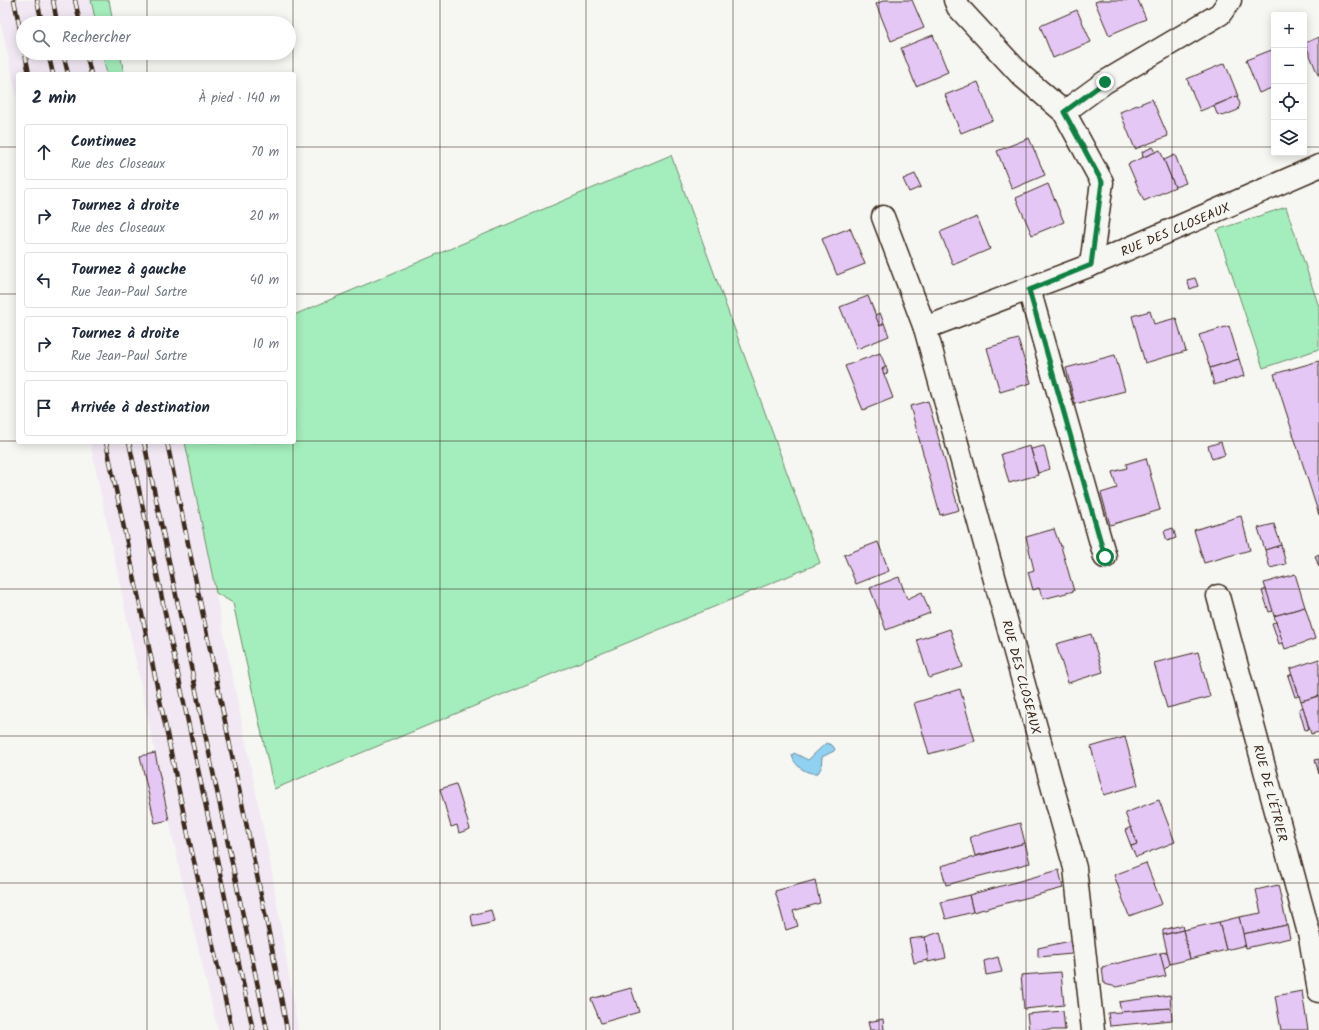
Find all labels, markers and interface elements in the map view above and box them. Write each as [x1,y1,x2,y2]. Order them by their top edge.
map controls [1271,12,1307,156]
button: + [1271,12,1307,48]
search box [16,16,296,60]
text: Rechercher [62,26,130,50]
icon: search [30,27,52,49]
button: − [1271,48,1307,84]
route end [1096,73,1114,91]
button: locate [1271,84,1307,120]
text: 2 min [32,85,76,112]
text: À pied · 140 m [198,88,280,109]
button: layers [1271,120,1307,156]
text: Continuez [71,130,136,154]
icon: ahead [33,141,55,163]
text: 70 m [251,142,279,163]
text: Rue des Closeaux [71,154,165,175]
text: Tournez à droite [71,194,179,218]
street label: RUE DES CLOSEAUX [1117,197,1235,263]
icon: right [33,205,55,227]
text: 20 m [249,206,279,227]
text: Rue des Closeaux [71,218,165,239]
text: Tournez à gauche [71,258,186,282]
icon: left [33,269,55,291]
text: 40 m [250,270,279,291]
text: Rue Jean-Paul Sartre [71,282,187,303]
text: Tournez à droite [71,322,179,346]
icon: right [33,333,55,355]
text: 10 m [253,334,279,355]
text: Rue Jean-Paul Sartre [71,346,187,367]
text: Arrivée à destination [71,396,210,420]
icon: arrive [33,397,55,419]
route start [1096,548,1114,566]
street label: RUE DES CLOSEAUX [995,618,1046,738]
street label: RUE DE L'ÉTRIER [1247,742,1293,845]

